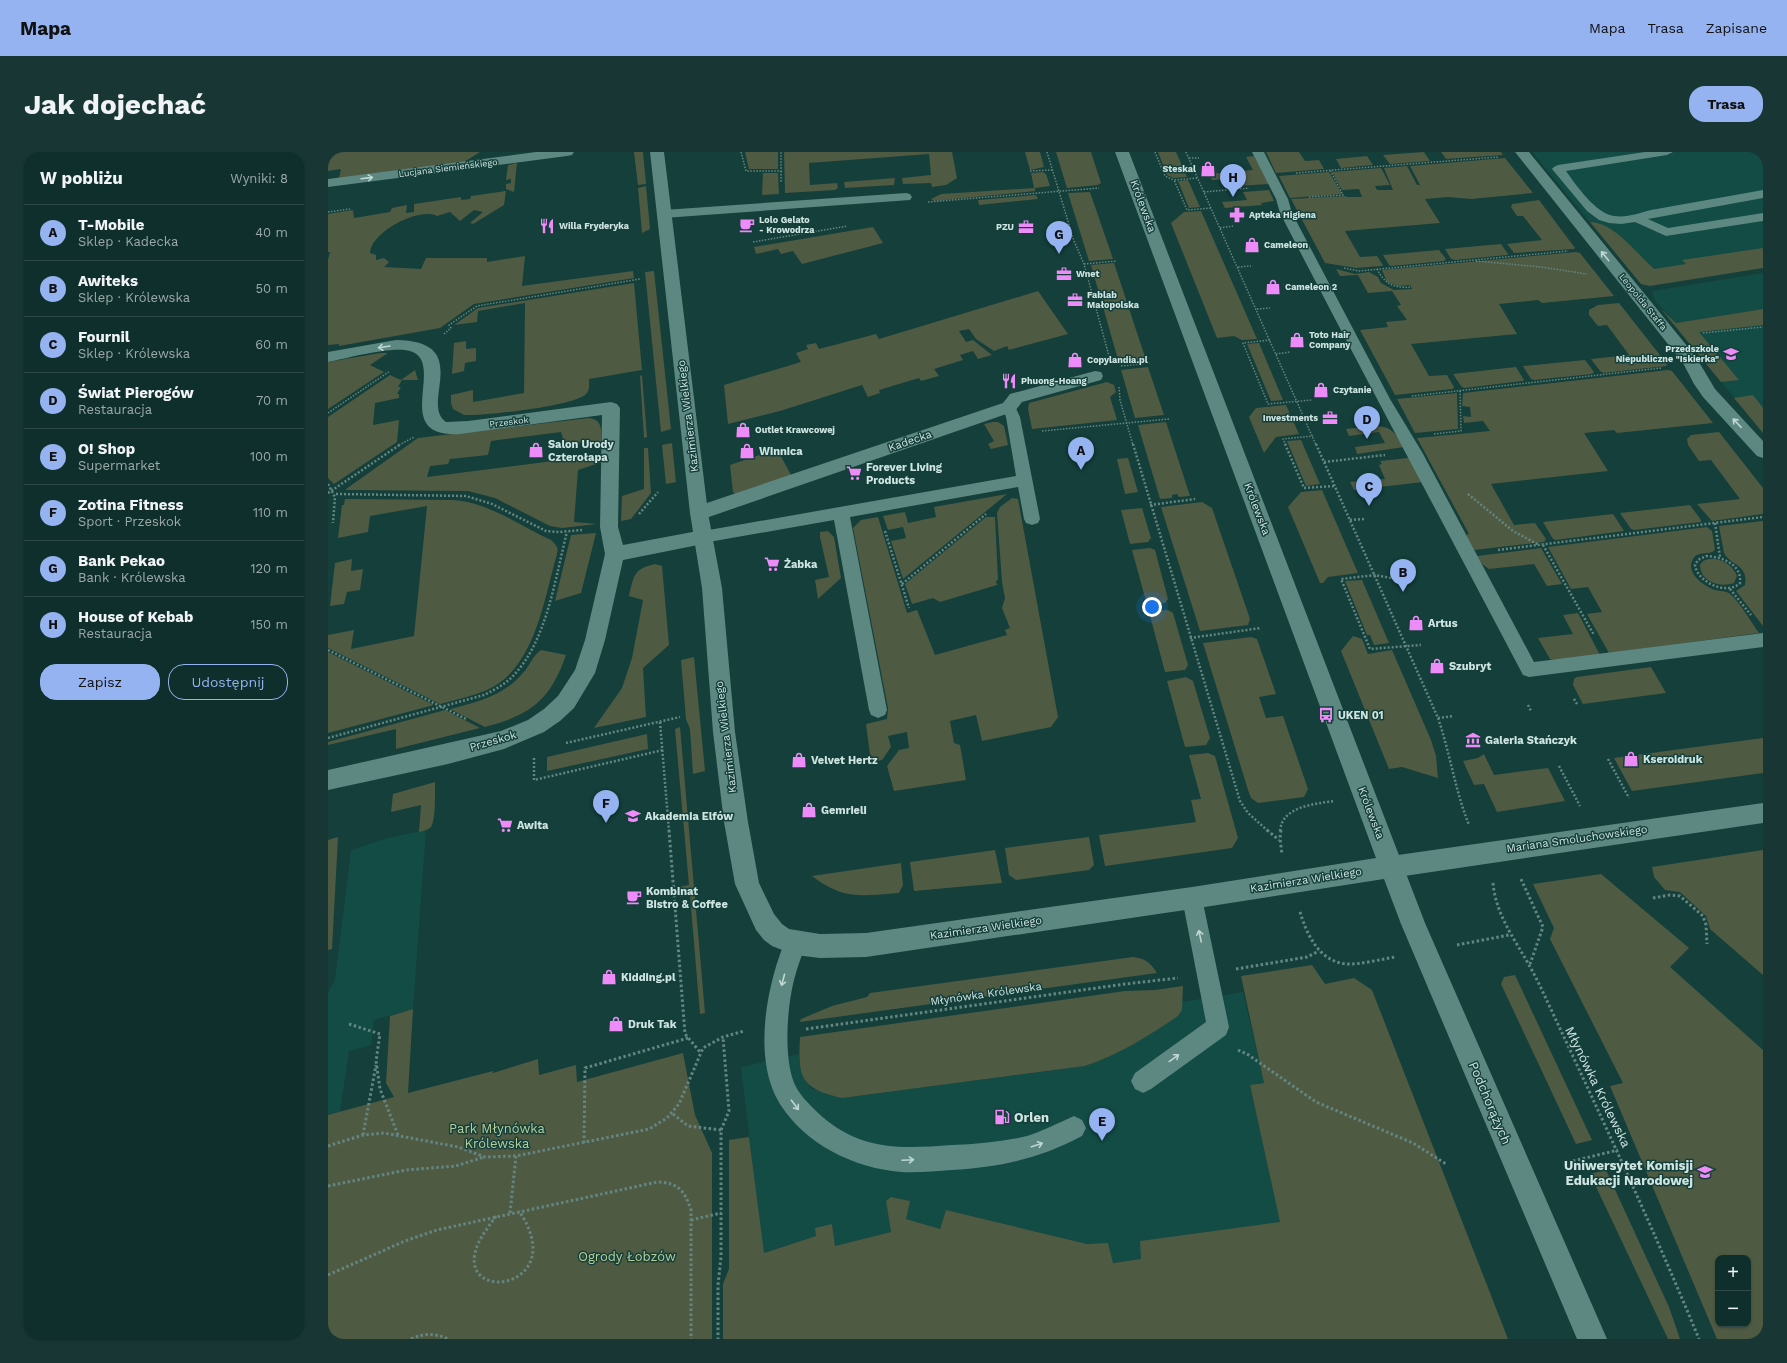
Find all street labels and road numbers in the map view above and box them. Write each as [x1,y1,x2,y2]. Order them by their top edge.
street label: Lucjana Siemieńskiego [398,157,498,179]
street label: Królewska [1127,178,1159,234]
street label: Leopolda Staffa [1617,272,1669,332]
street label: Kazimierza Wielkiego [675,359,701,473]
street label: Przeskok [489,415,529,429]
street label: Kadecka [887,428,933,454]
street label: Królewska [1241,481,1273,537]
street label: Kazimierza Wielkiego [713,680,739,794]
street label: Przeskok [468,728,518,754]
street label: Królewska [1355,785,1387,841]
street label: Mariana Smoluchowskiego [1506,823,1648,855]
street label: Kazimierza Wielkiego [1249,865,1363,895]
street label: Kazimierza Wielkiego [929,914,1043,942]
street label: Młynówka Królewska [929,980,1043,1008]
street label: Młynówka Królewska [1562,1024,1634,1151]
street label: Podchorążych [1466,1059,1514,1147]

